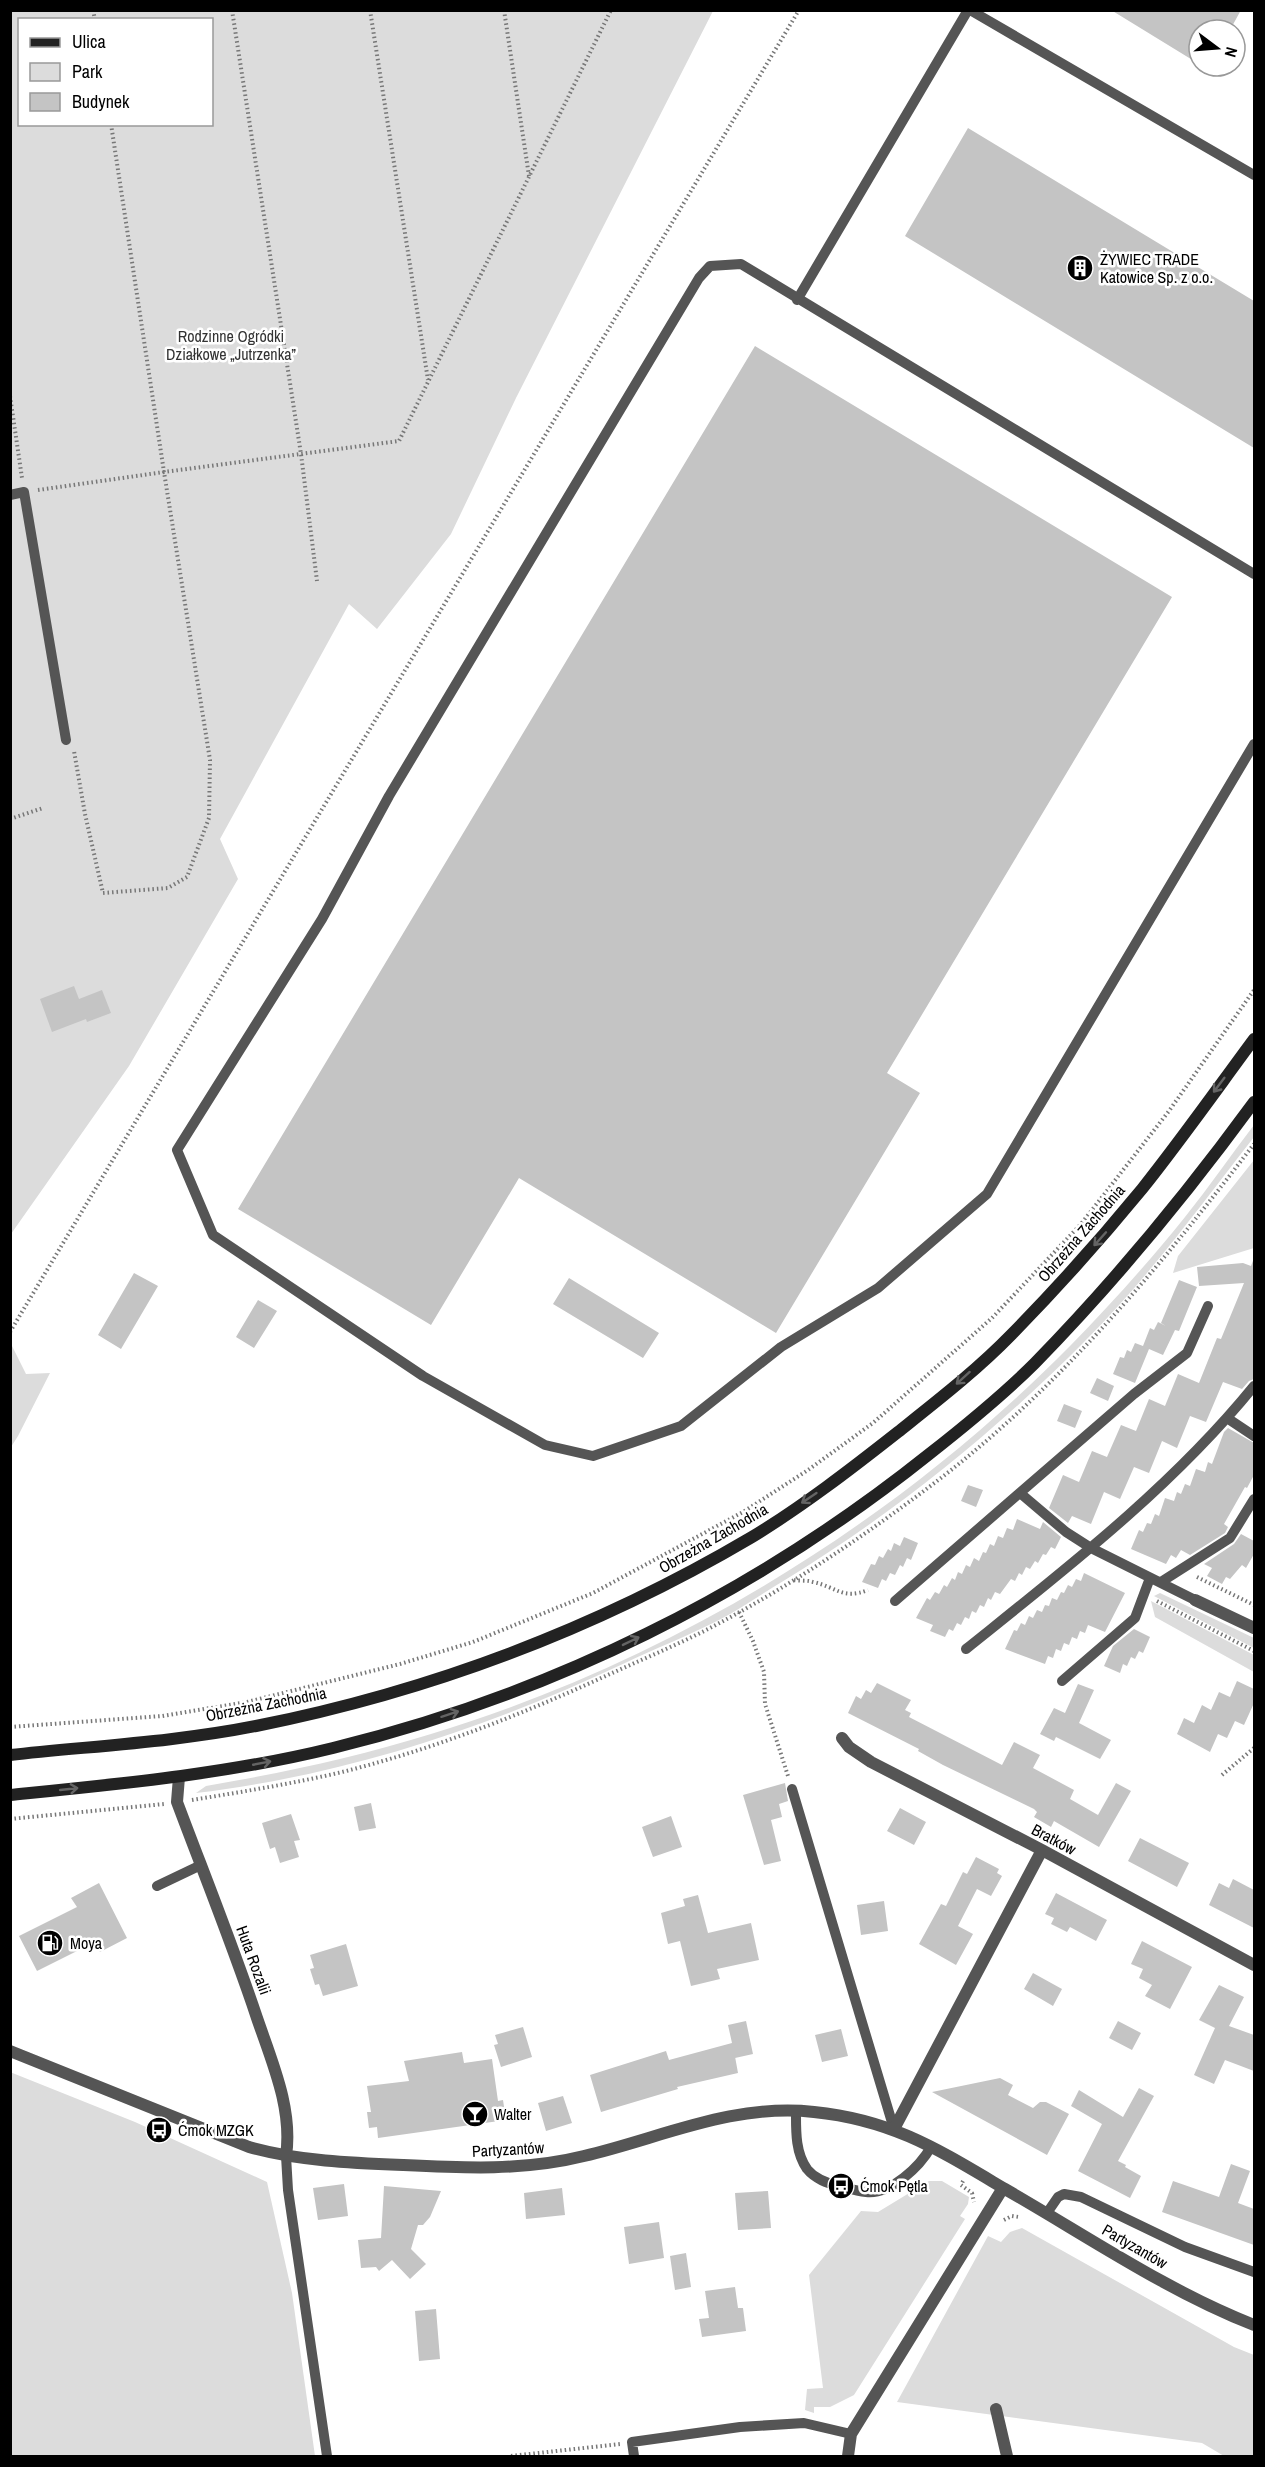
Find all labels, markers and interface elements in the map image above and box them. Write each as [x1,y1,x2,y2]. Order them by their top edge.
legend [18,18,213,126]
north arrow [1187,18,1247,78]
text: Ulica [72,29,106,54]
text: N [1220,45,1243,60]
text: Park [72,59,103,84]
text: Budynek [72,89,130,114]
place label: ŻYWIEC TRADE Katowice Sp. z o.o. [1100,248,1213,288]
building icon: ŻYWIEC TRADE Katowice Sp. z o.o. [1065,253,1095,283]
park label: Rodzinne Ogródki Działkowe „Jutrzenka” [166,325,297,365]
one-way arrow [1213,1077,1226,1093]
street label: Obrzeżna Zachodnia [1033,1179,1130,1286]
one-way arrow [1093,1231,1107,1246]
one-way arrow [956,1371,971,1385]
one-way arrow [802,1492,818,1504]
street label: Obrzeżna Zachodnia [654,1497,772,1578]
one-way arrow [622,1635,640,1647]
street label: Obrzeżna Zachodnia [204,1681,329,1726]
one-way arrow [440,1707,459,1718]
one-way arrow [252,1757,271,1768]
one-way arrow [58,1783,78,1794]
street label: Bratków [1028,1818,1081,1860]
street label: Huta Rozalii [231,1922,277,1998]
fuel station icon: Moya [35,1928,65,1958]
place label: Moya [70,1932,103,1954]
bar icon: Walter [460,2099,490,2129]
place label: Walter [494,2103,532,2125]
bus stop icon: Ćmok MZGK [144,2115,174,2145]
place label: Ćmok MZGK [178,2119,254,2141]
street label: Partyzantów [471,2136,545,2162]
bus stop icon: Ćmok Pętla [826,2171,856,2201]
place label: Ćmok Pętla [860,2175,929,2197]
street label: Partyzantów [1098,2218,1172,2274]

